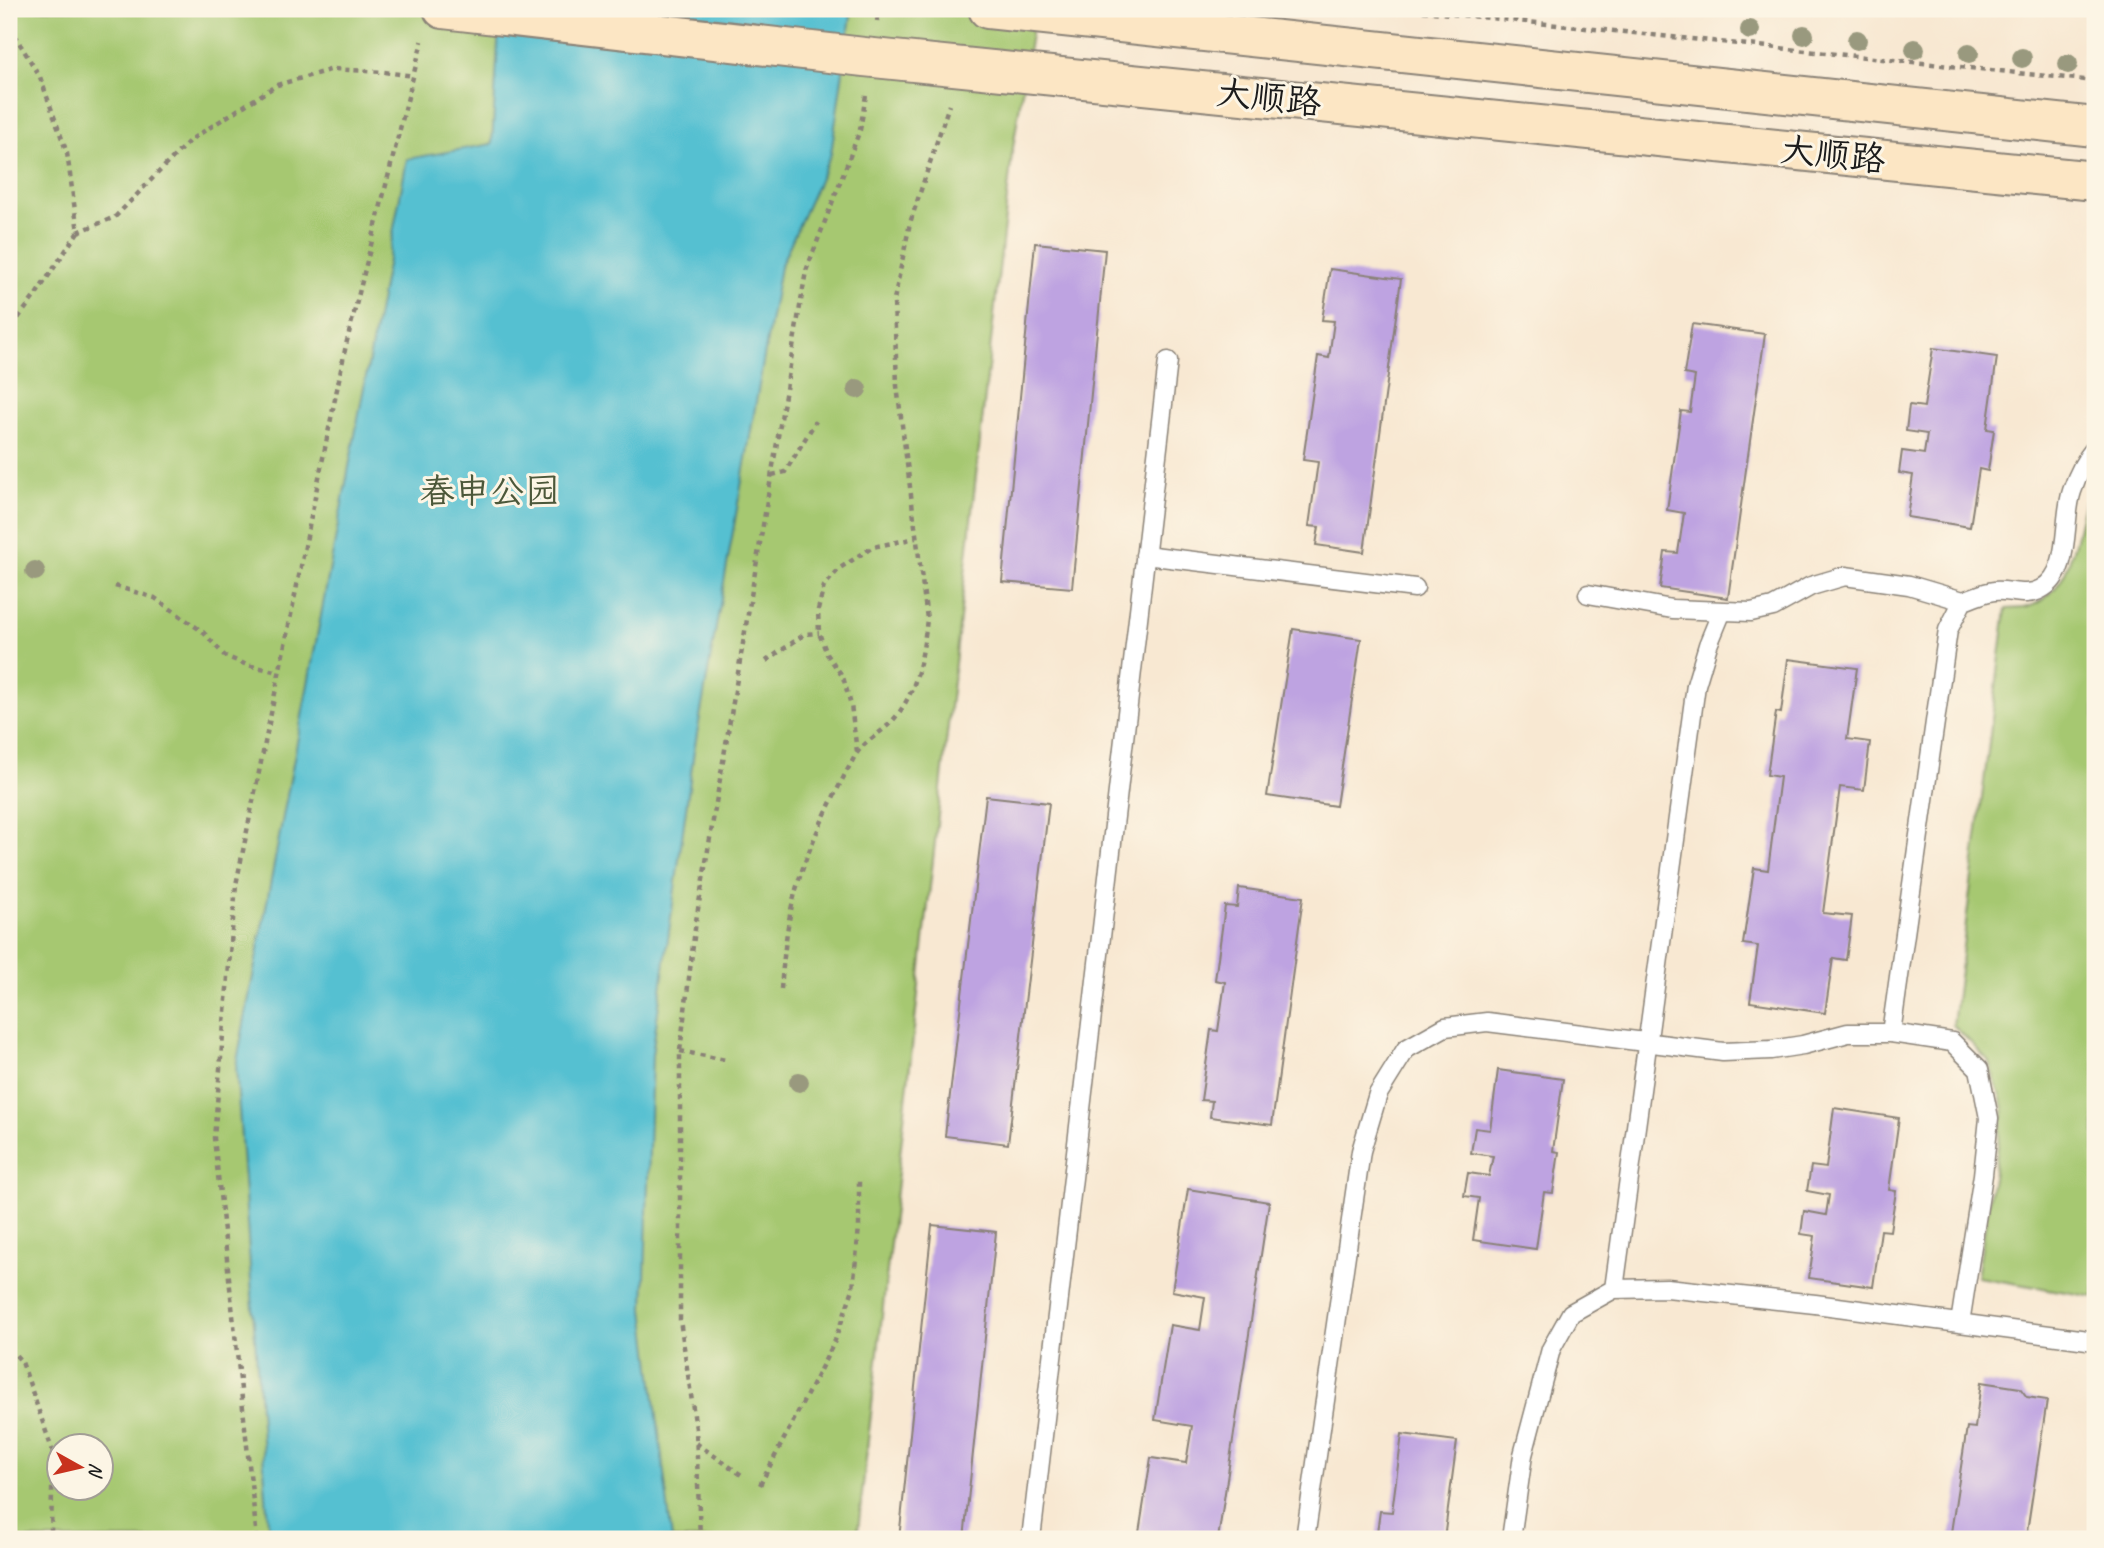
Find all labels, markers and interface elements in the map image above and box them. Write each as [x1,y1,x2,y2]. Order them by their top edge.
street label: 大顺路 [1214,70,1324,125]
street label: 大顺路 [1778,127,1888,182]
park label: 春申公园 [420,469,560,514]
north arrow [46,1432,116,1502]
text: N [83,1462,109,1480]

